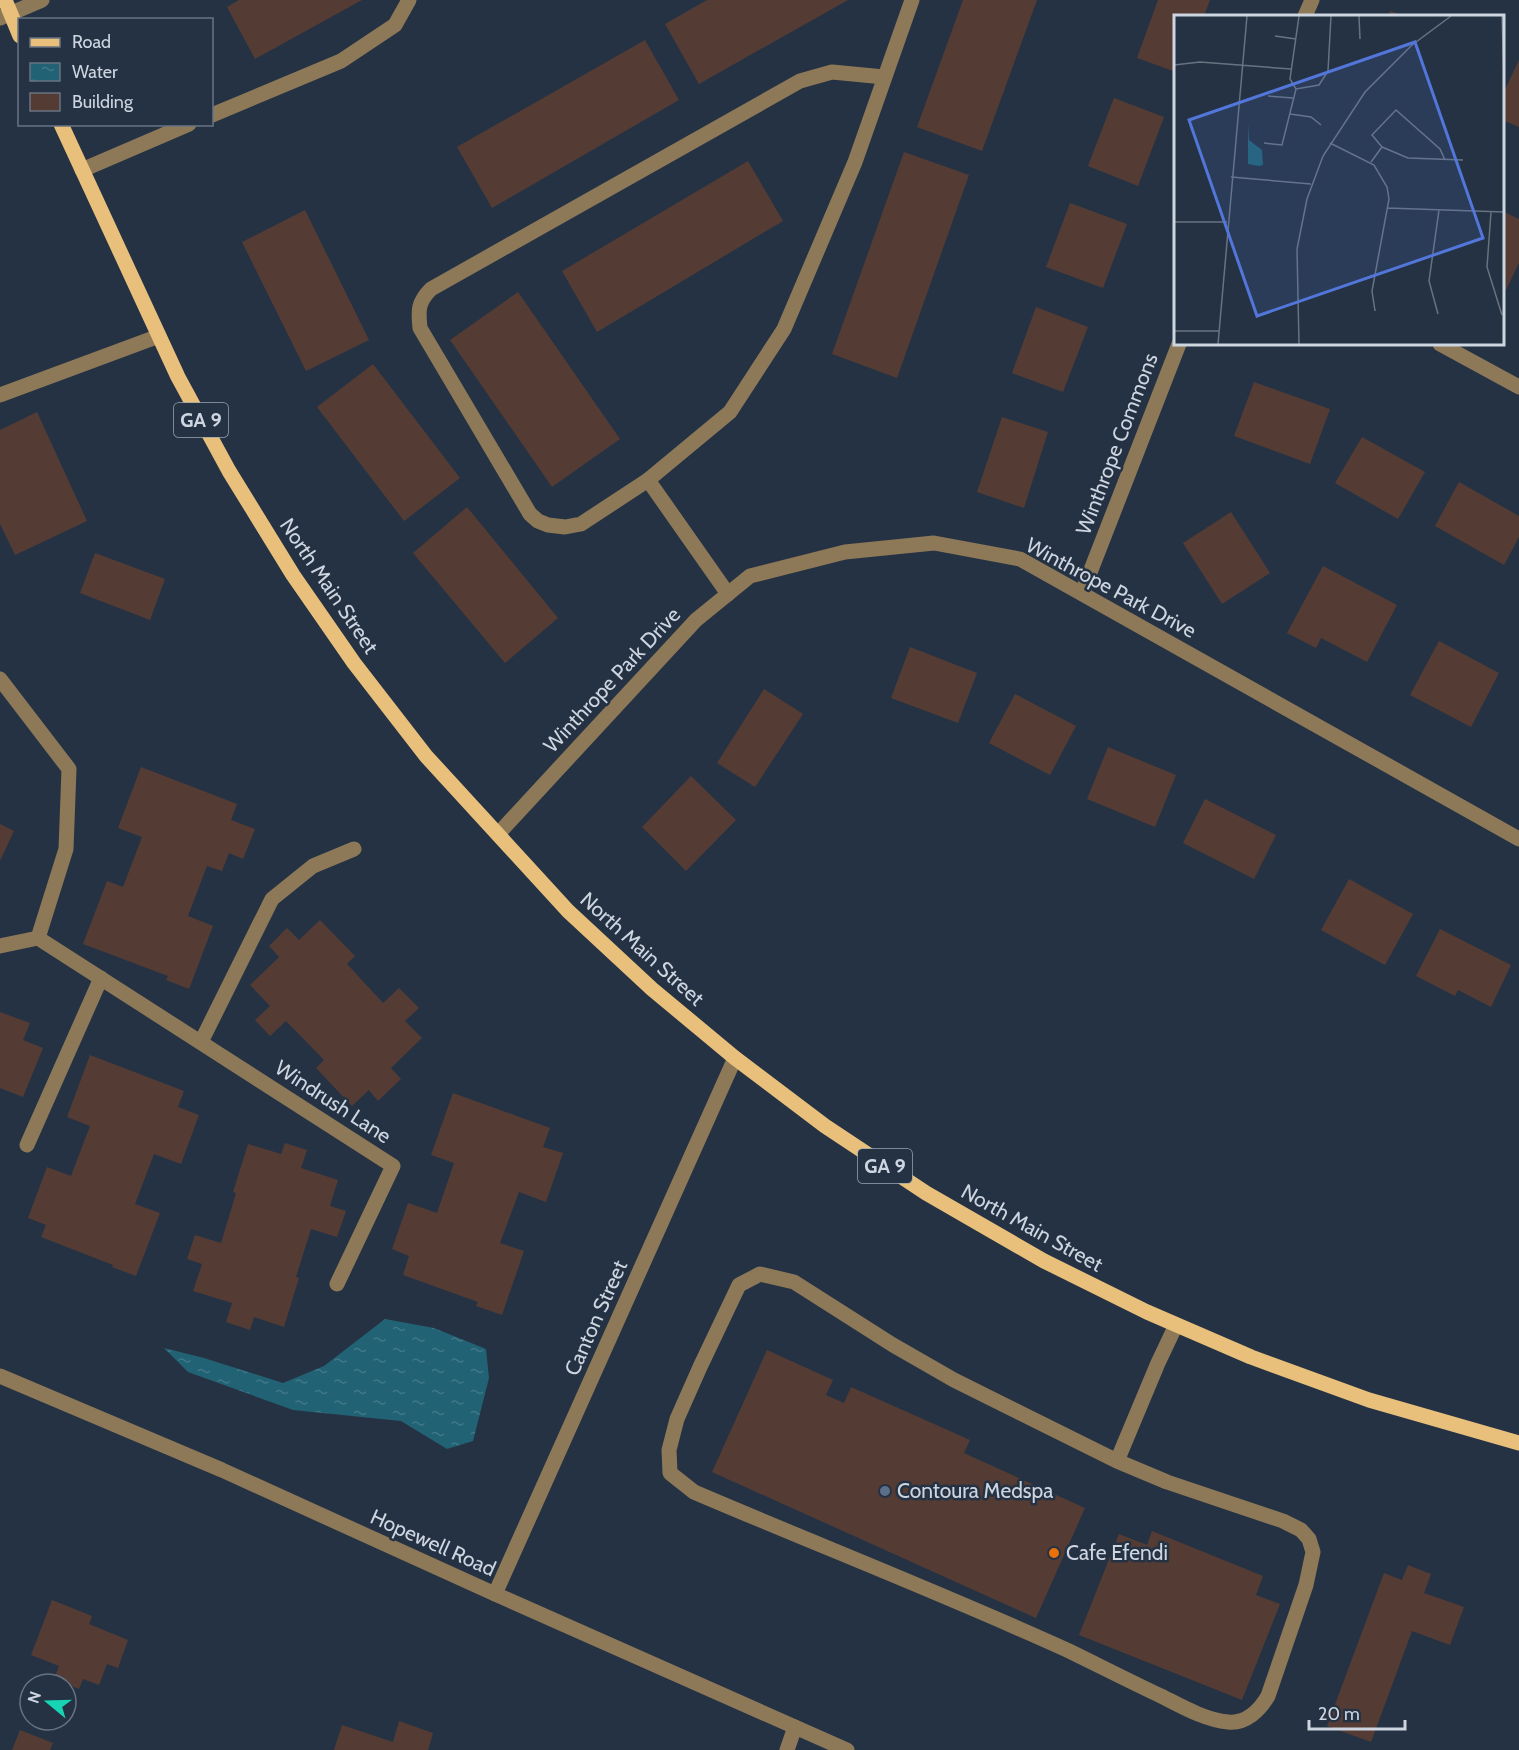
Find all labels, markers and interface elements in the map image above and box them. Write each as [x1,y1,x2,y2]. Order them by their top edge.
inset map [1174,15,1504,345]
legend [18,18,213,126]
text: Road [72,31,111,53]
text: Water [72,61,118,83]
text: Building [72,91,134,113]
street label: Winthrope Commons [1070,349,1163,538]
road number: GA 9 [174,403,228,437]
street label: North Main Street [275,513,384,658]
street label: Winthrope Park Drive [1022,532,1201,643]
street label: Winthrope Park Drive [538,602,685,757]
street label: North Main Street [575,887,709,1011]
street label: Windrush Lane [271,1055,396,1148]
road number: GA 9 [858,1149,912,1183]
street label: North Main Street [957,1178,1107,1277]
street label: Canton Street [559,1256,632,1379]
place label: Contoura Medspa [897,1478,1053,1503]
marker: Contoura Medspa [878,1484,892,1498]
street label: Hopewell Road [367,1504,500,1581]
place label: Cafe Efendi [1066,1540,1168,1565]
marker: Cafe Efendi [1047,1546,1061,1560]
north arrow [18,1672,78,1732]
text: N [23,1689,45,1706]
scale bar [1309,1693,1405,1731]
text: 20 m [1318,1703,1360,1725]

